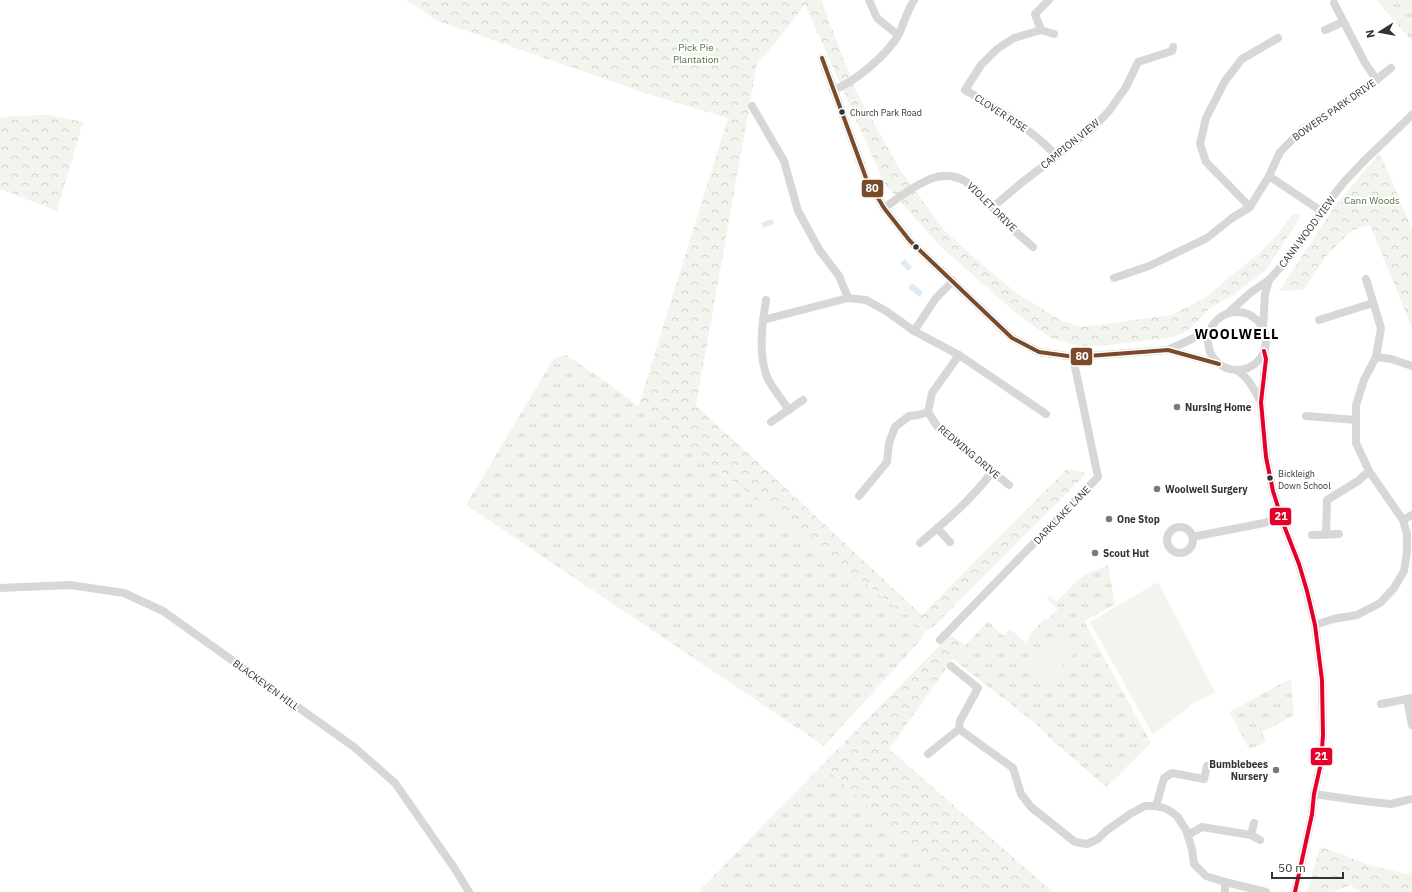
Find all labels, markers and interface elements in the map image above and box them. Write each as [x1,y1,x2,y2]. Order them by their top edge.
north arrow [1360,12,1400,52]
text: N [1363,29,1378,39]
park label: Pick Pie Plantation [673,41,719,66]
street label: BOWERS PARK DRIVE [1290,76,1378,144]
street label: CLOVER RISE [972,91,1030,135]
marker: Church Park Road [837,107,847,117]
place label: Church Park Road [850,107,922,118]
street label: CAMPION VIEW [1038,116,1102,172]
line badge: 80 [861,179,884,198]
street label: VIOLET DRIVE [964,179,1020,235]
text: 80 [865,181,879,195]
street label: CANN WOOD VIEW [1276,194,1338,270]
park label: Cann Woods [1344,194,1400,207]
unlabelled marker [911,242,921,252]
district label: WOOLWELL [1194,325,1280,343]
line badge: 80 [1070,347,1093,366]
text: 80 [1075,349,1089,363]
place label: Nursing Home [1185,401,1252,414]
marker: Nursing Home [1172,402,1182,412]
street label: REDWING DRIVE [935,422,1003,482]
place label: Bickleigh Down School [1278,468,1331,491]
marker: Bickleigh Down School [1265,473,1275,483]
street label: DARKLAKE LANE [1031,483,1093,547]
place label: Woolwell Surgery [1165,483,1248,496]
marker: Woolwell Surgery [1152,484,1162,494]
line badge: 21 [1269,507,1292,526]
text: 21 [1274,509,1288,523]
place label: One Stop [1117,513,1160,526]
marker: One Stop [1104,514,1114,524]
place label: Scout Hut [1103,547,1149,560]
marker: Scout Hut [1090,548,1100,558]
street label: BLACKEVEN HILL [230,657,302,713]
line badge: 21 [1310,747,1333,766]
text: 21 [1314,749,1328,763]
place label: Bumblebees Nursery [1209,758,1269,783]
marker: Bumblebees Nursery [1271,765,1281,775]
scale bar [1272,854,1343,880]
text: 50 m [1278,860,1306,875]

